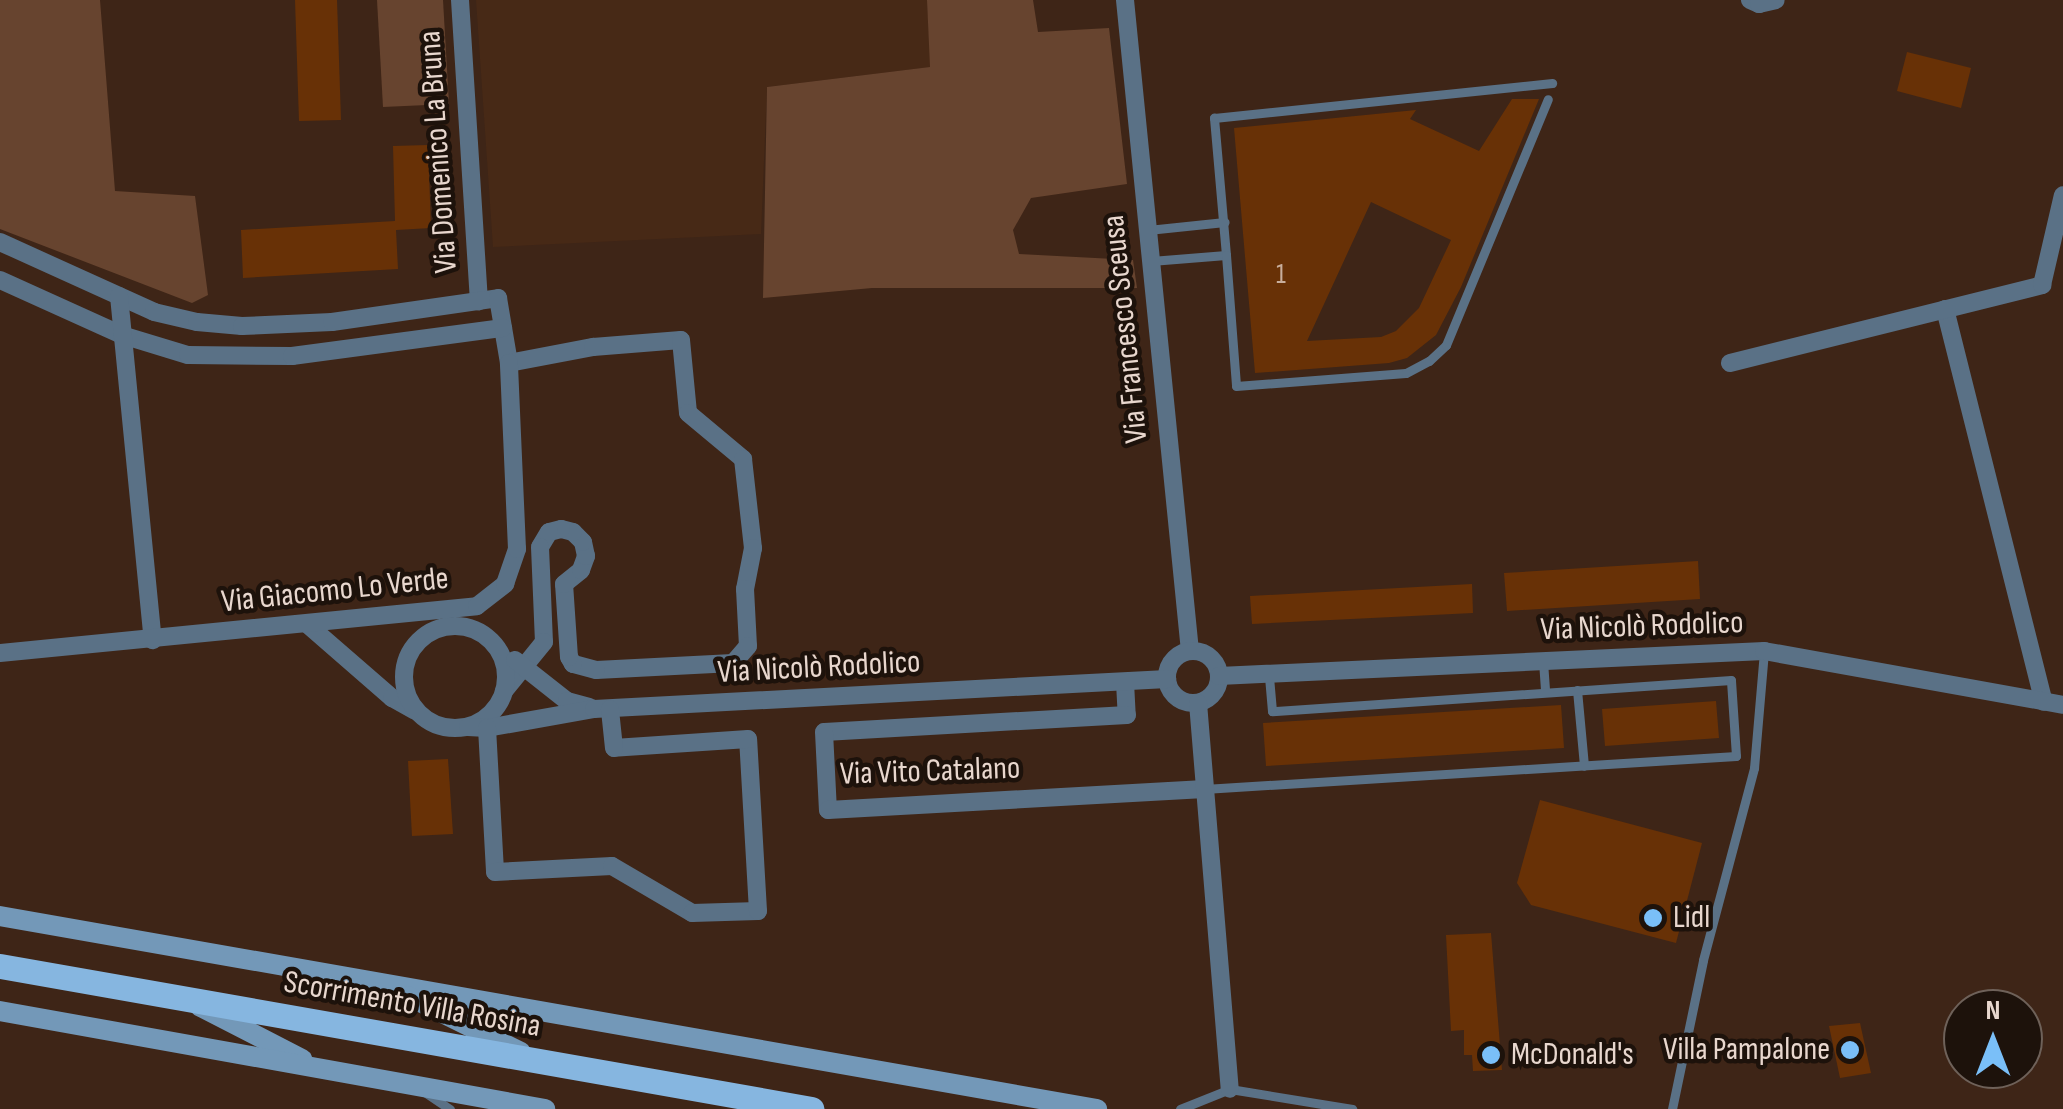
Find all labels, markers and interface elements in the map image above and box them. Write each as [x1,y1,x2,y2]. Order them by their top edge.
street label: Via Domenico La Bruna [411,29,467,275]
street label: Via Francesco Sceusa [1095,213,1157,445]
house number: 1 [1276,258,1286,292]
street label: Via Giacomo Lo Verde [220,560,450,622]
street label: Via Nicolò Rodolico [1540,604,1744,650]
street label: Via Nicolò Rodolico [717,644,921,692]
street label: Via Vito Catalano [839,750,1021,794]
place label: Lidl [1673,899,1710,937]
marker: Lidl [1642,907,1664,929]
street label: Scorrimento Villa Rosina [281,964,543,1046]
north arrow [1943,989,2043,1089]
text: N [1986,994,2000,1027]
place label: Villa Pampalone [1663,1031,1830,1069]
place label: McDonald's [1511,1036,1634,1074]
marker: Villa Pampalone [1839,1039,1861,1061]
marker: McDonald's [1480,1044,1502,1066]

